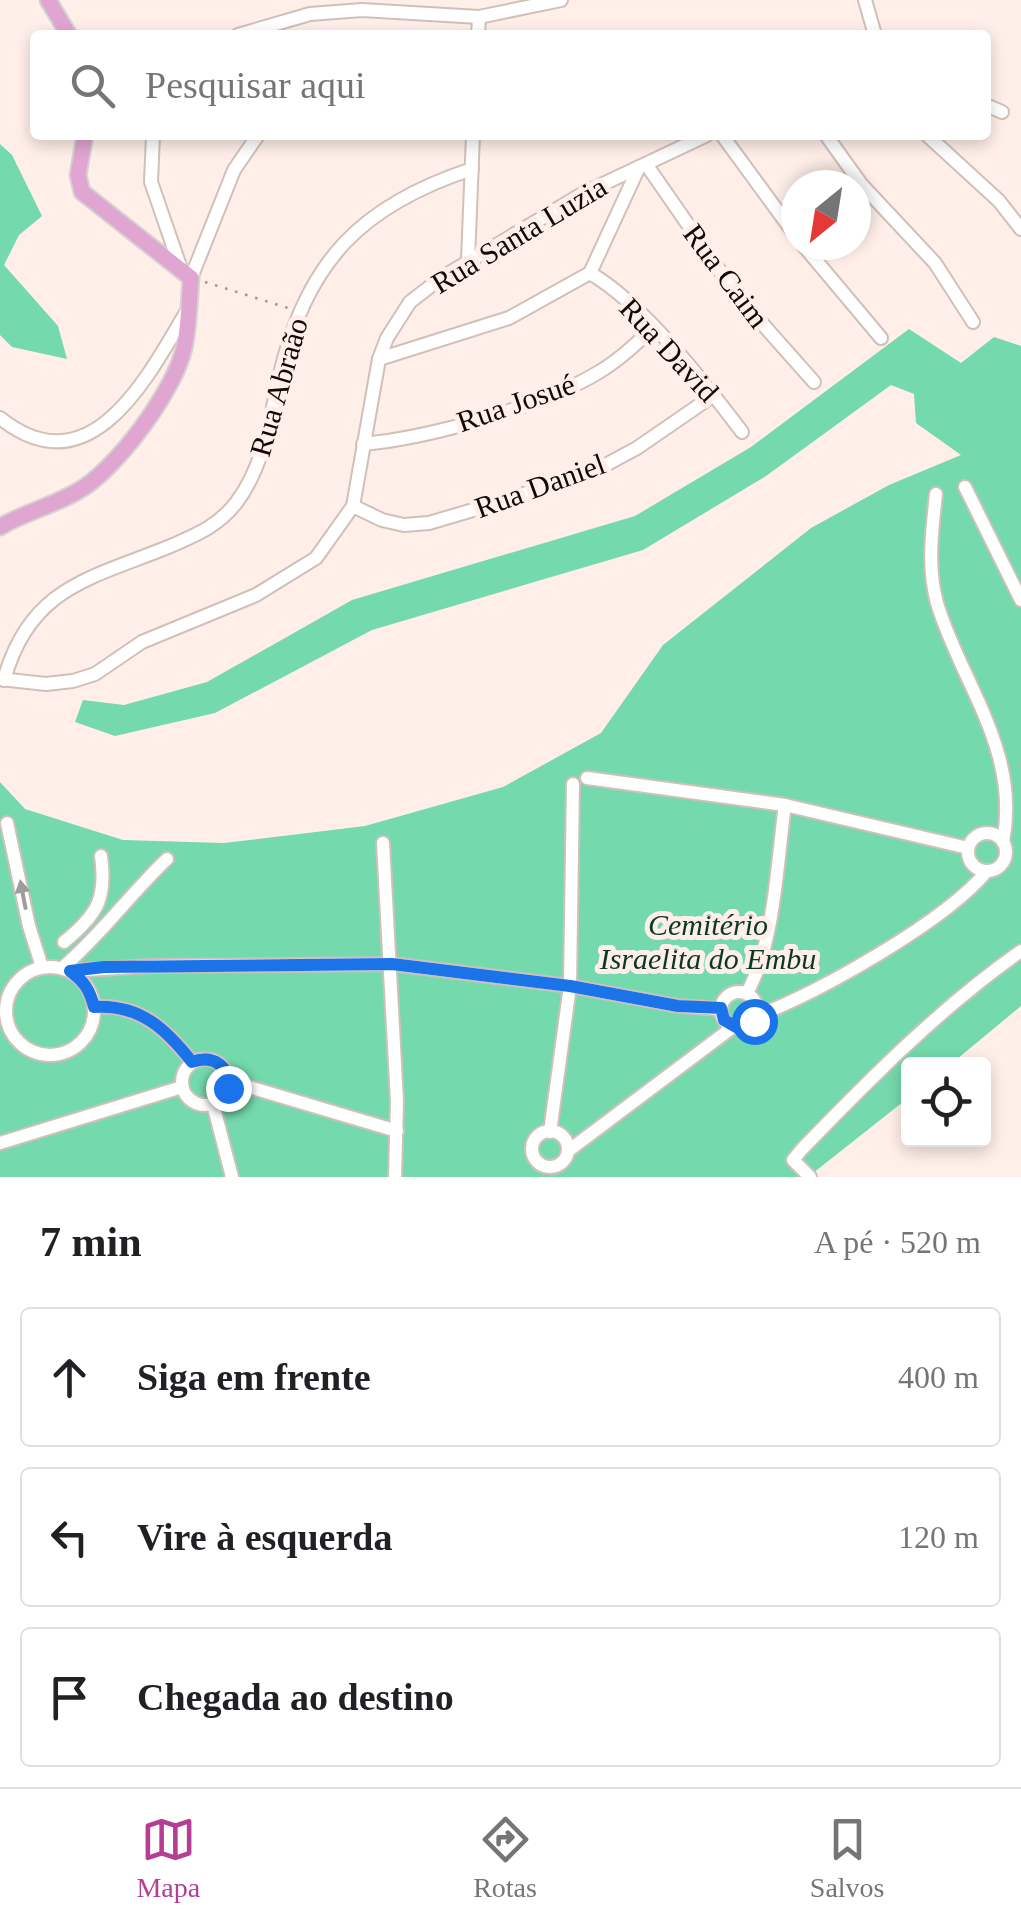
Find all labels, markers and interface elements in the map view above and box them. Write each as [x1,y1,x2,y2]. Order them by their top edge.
search box [30,30,991,140]
icon: search [65,58,120,113]
text: Pesquisar aqui [145,64,366,106]
street label: Rua Santa Luzia [425,169,612,300]
north arrow [781,170,871,260]
street label: Rua Caim [677,218,776,334]
street label: Rua David [613,291,725,408]
street label: Rua Abraão [243,314,314,460]
street label: Rua Josué [453,367,579,438]
street label: Rua Daniel [470,447,609,524]
one-way arrow [15,879,30,911]
park label: Cemitério Israelita do Embu [599,908,816,975]
route start [732,999,778,1045]
map controls [901,1057,991,1147]
button: locate [901,1057,991,1147]
route end [206,1066,252,1112]
text: 7 min [40,1219,142,1265]
text: A pé · 520 m [814,1224,981,1260]
icon: ahead [42,1350,97,1405]
text: Siga em frente [137,1356,371,1398]
text: 400 m [898,1359,979,1395]
icon: left [42,1510,97,1565]
text: Vire à esquerda [137,1516,392,1558]
text: 120 m [898,1519,979,1555]
icon: arrive [42,1670,97,1725]
text: Chegada ao destino [137,1676,454,1718]
tab: Mapa [136,1812,200,1904]
tab: Rotas [473,1812,537,1904]
tab: Salvos [810,1812,885,1904]

